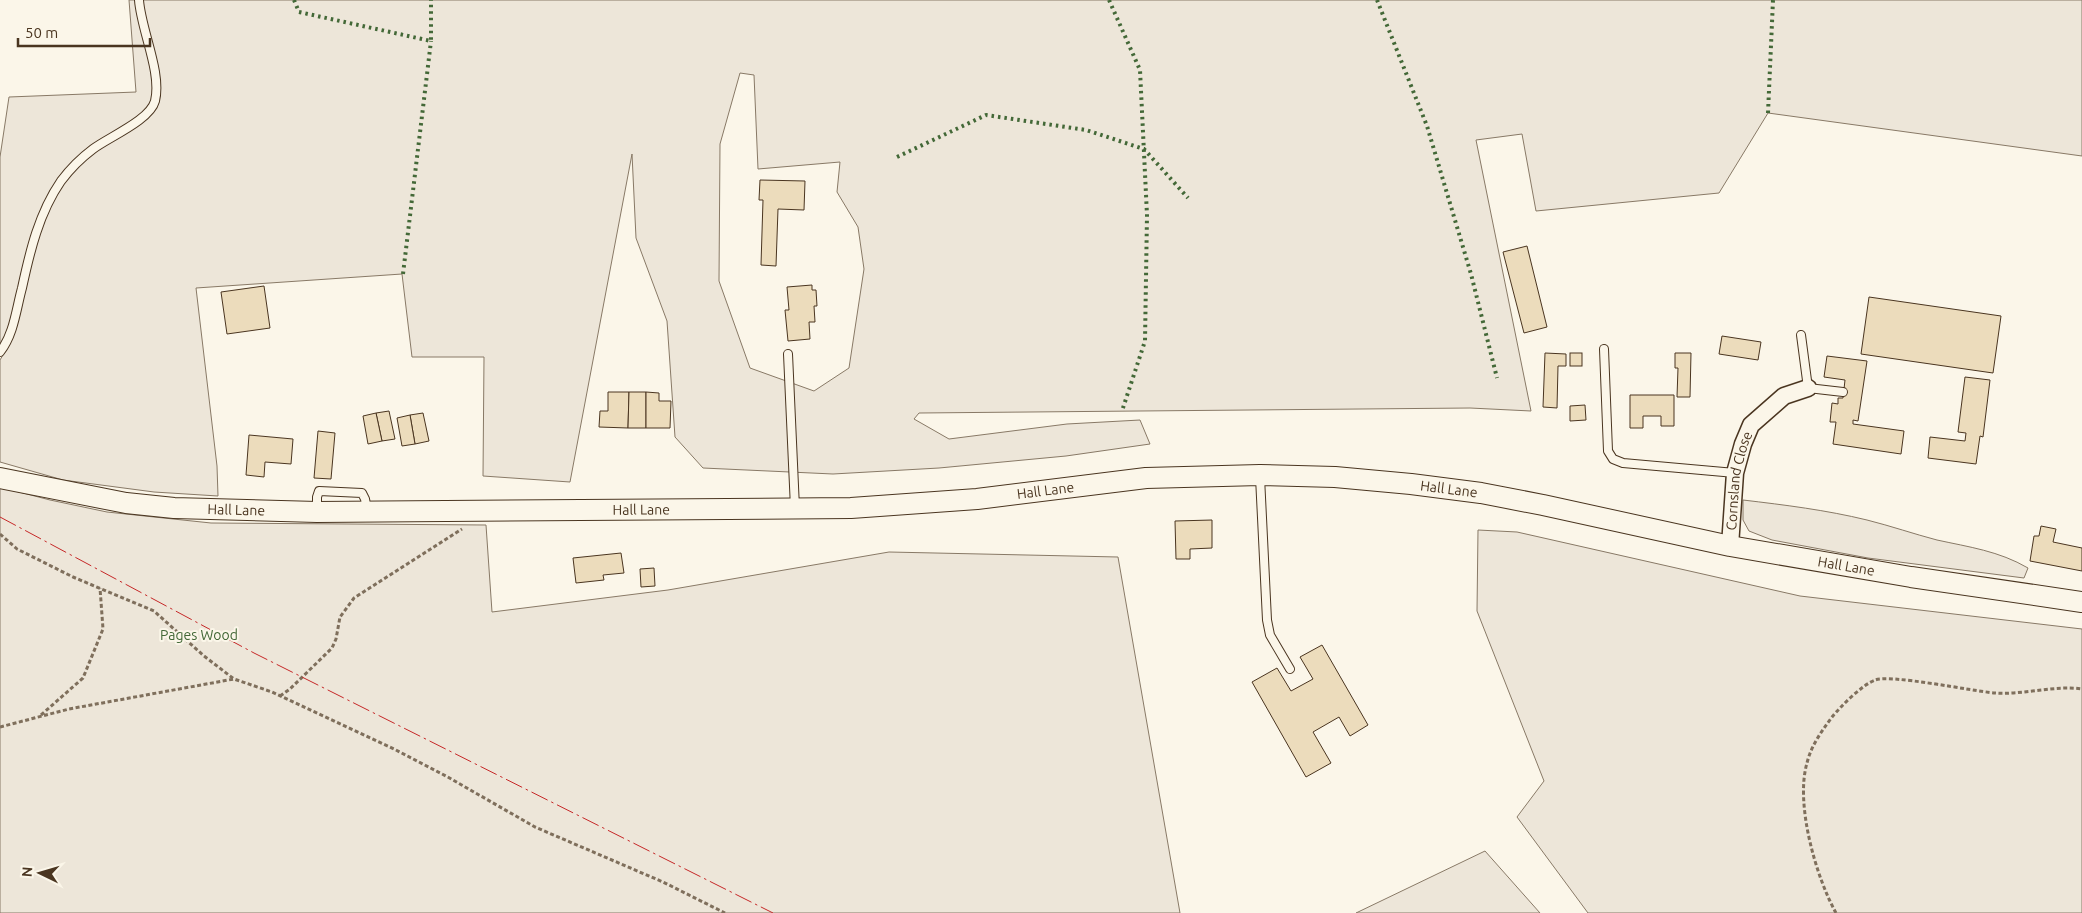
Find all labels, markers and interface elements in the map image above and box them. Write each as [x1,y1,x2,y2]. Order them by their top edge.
scale bar [18,15,150,47]
text: 50 m [25,24,58,41]
street label: Cornsland Close [1723,429,1755,531]
street label: Hall Lane [1419,477,1478,500]
street label: Hall Lane [1016,479,1075,502]
street label: Hall Lane [207,501,265,519]
street label: Hall Lane [612,501,670,518]
street label: Hall Lane [1817,553,1876,579]
park label: Pages Wood [160,627,238,643]
north arrow [15,848,65,898]
text: N [19,866,35,878]

